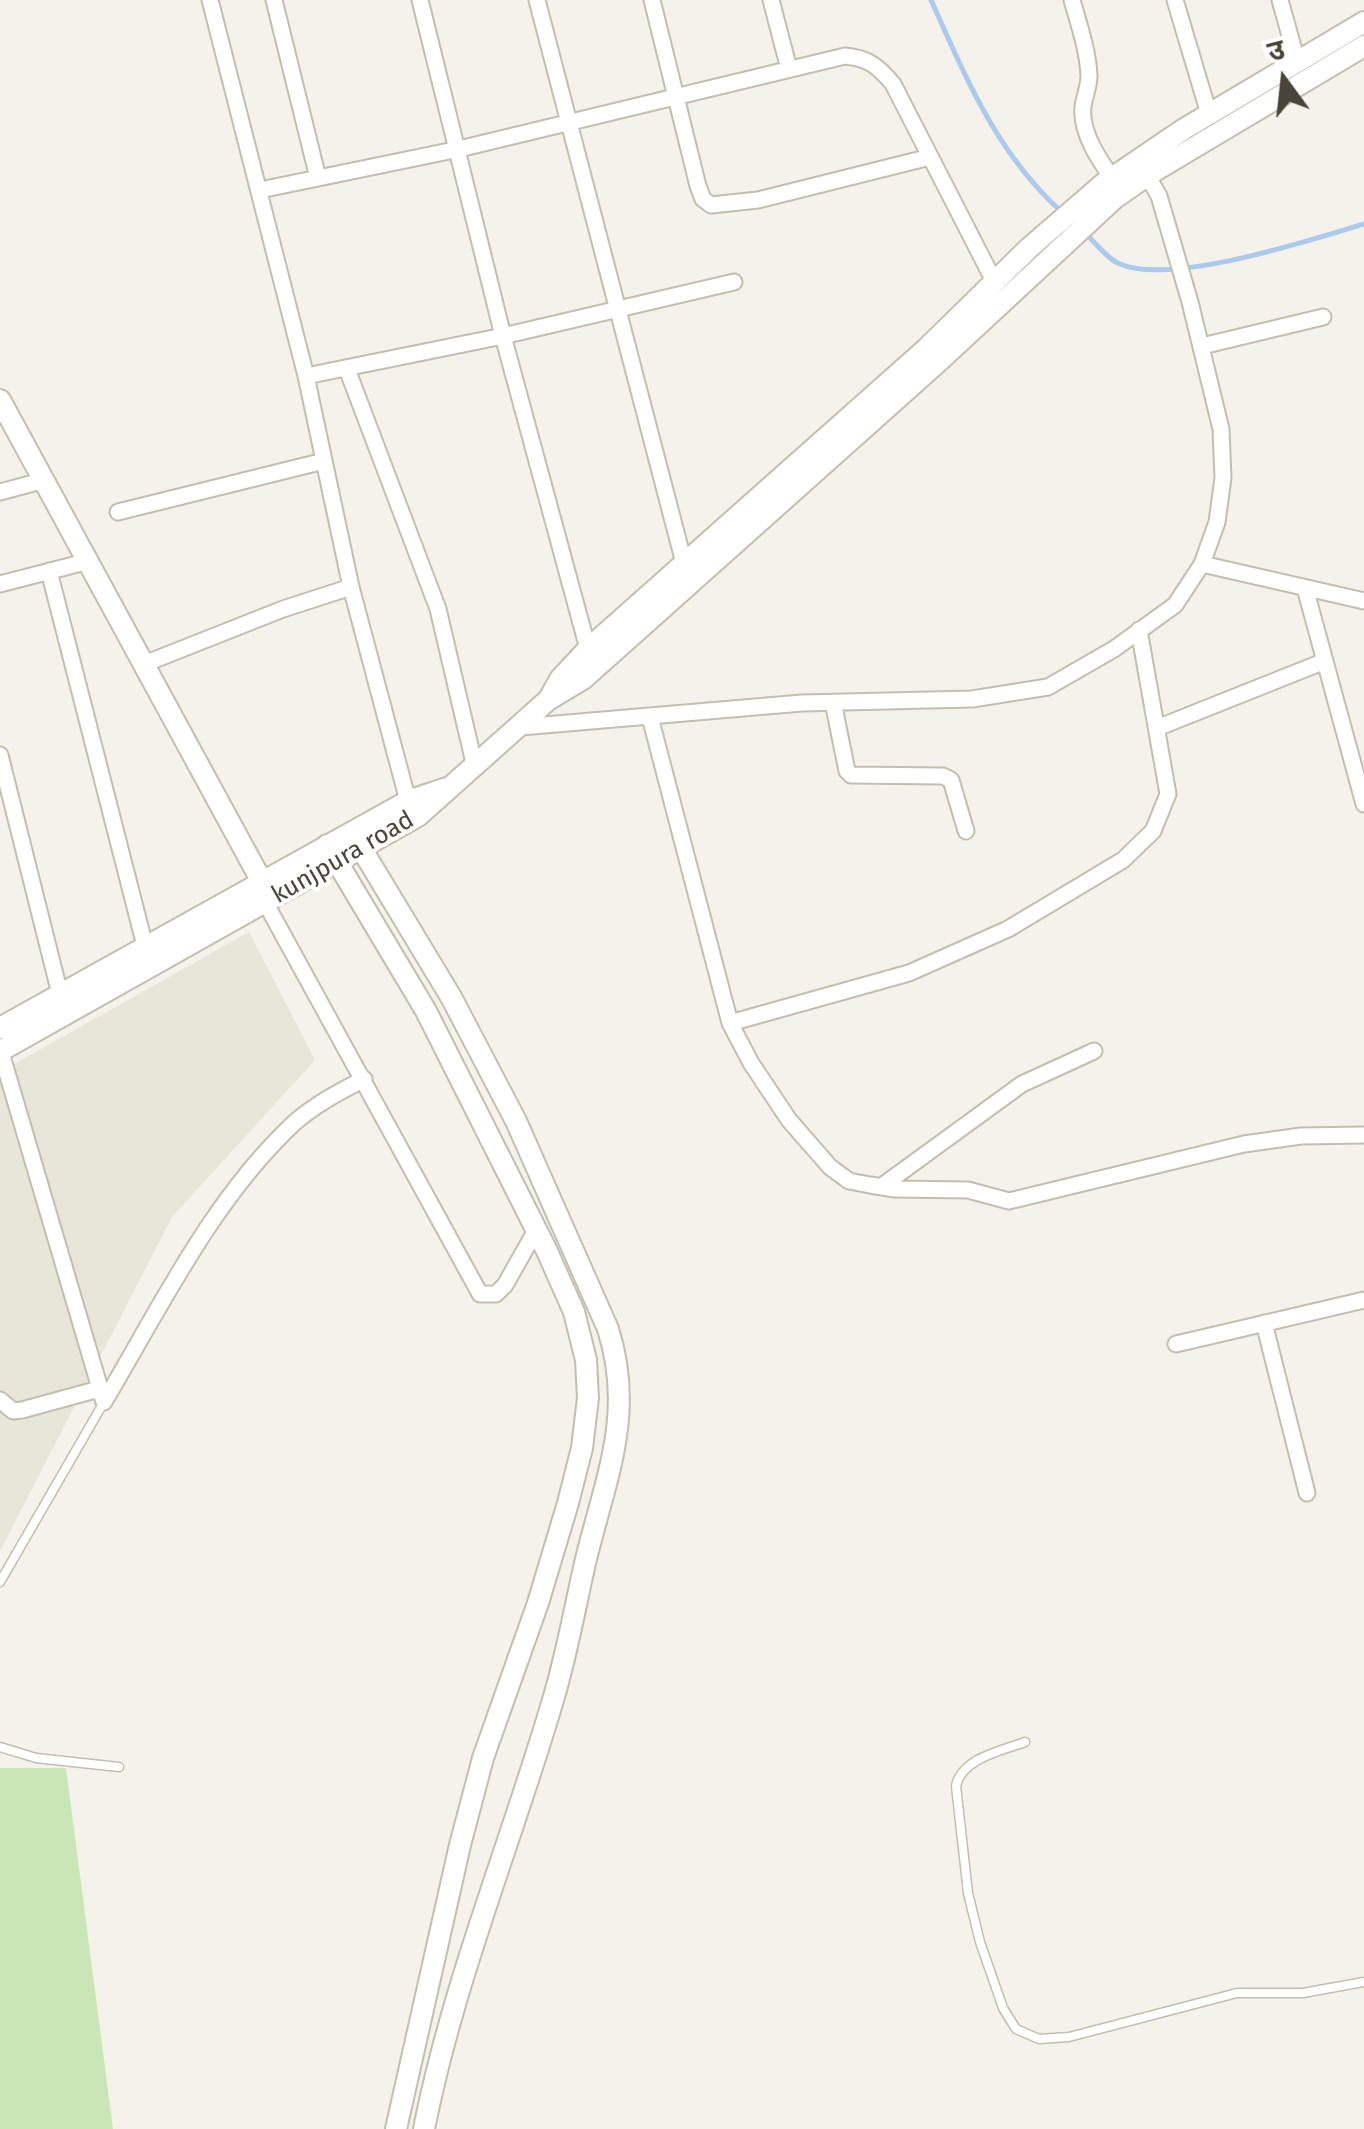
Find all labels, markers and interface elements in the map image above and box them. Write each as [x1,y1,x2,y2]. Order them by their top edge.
north arrow [1234,30,1334,130]
text: उ [1264,32,1288,69]
street label: kunjpura road [267,805,419,911]

